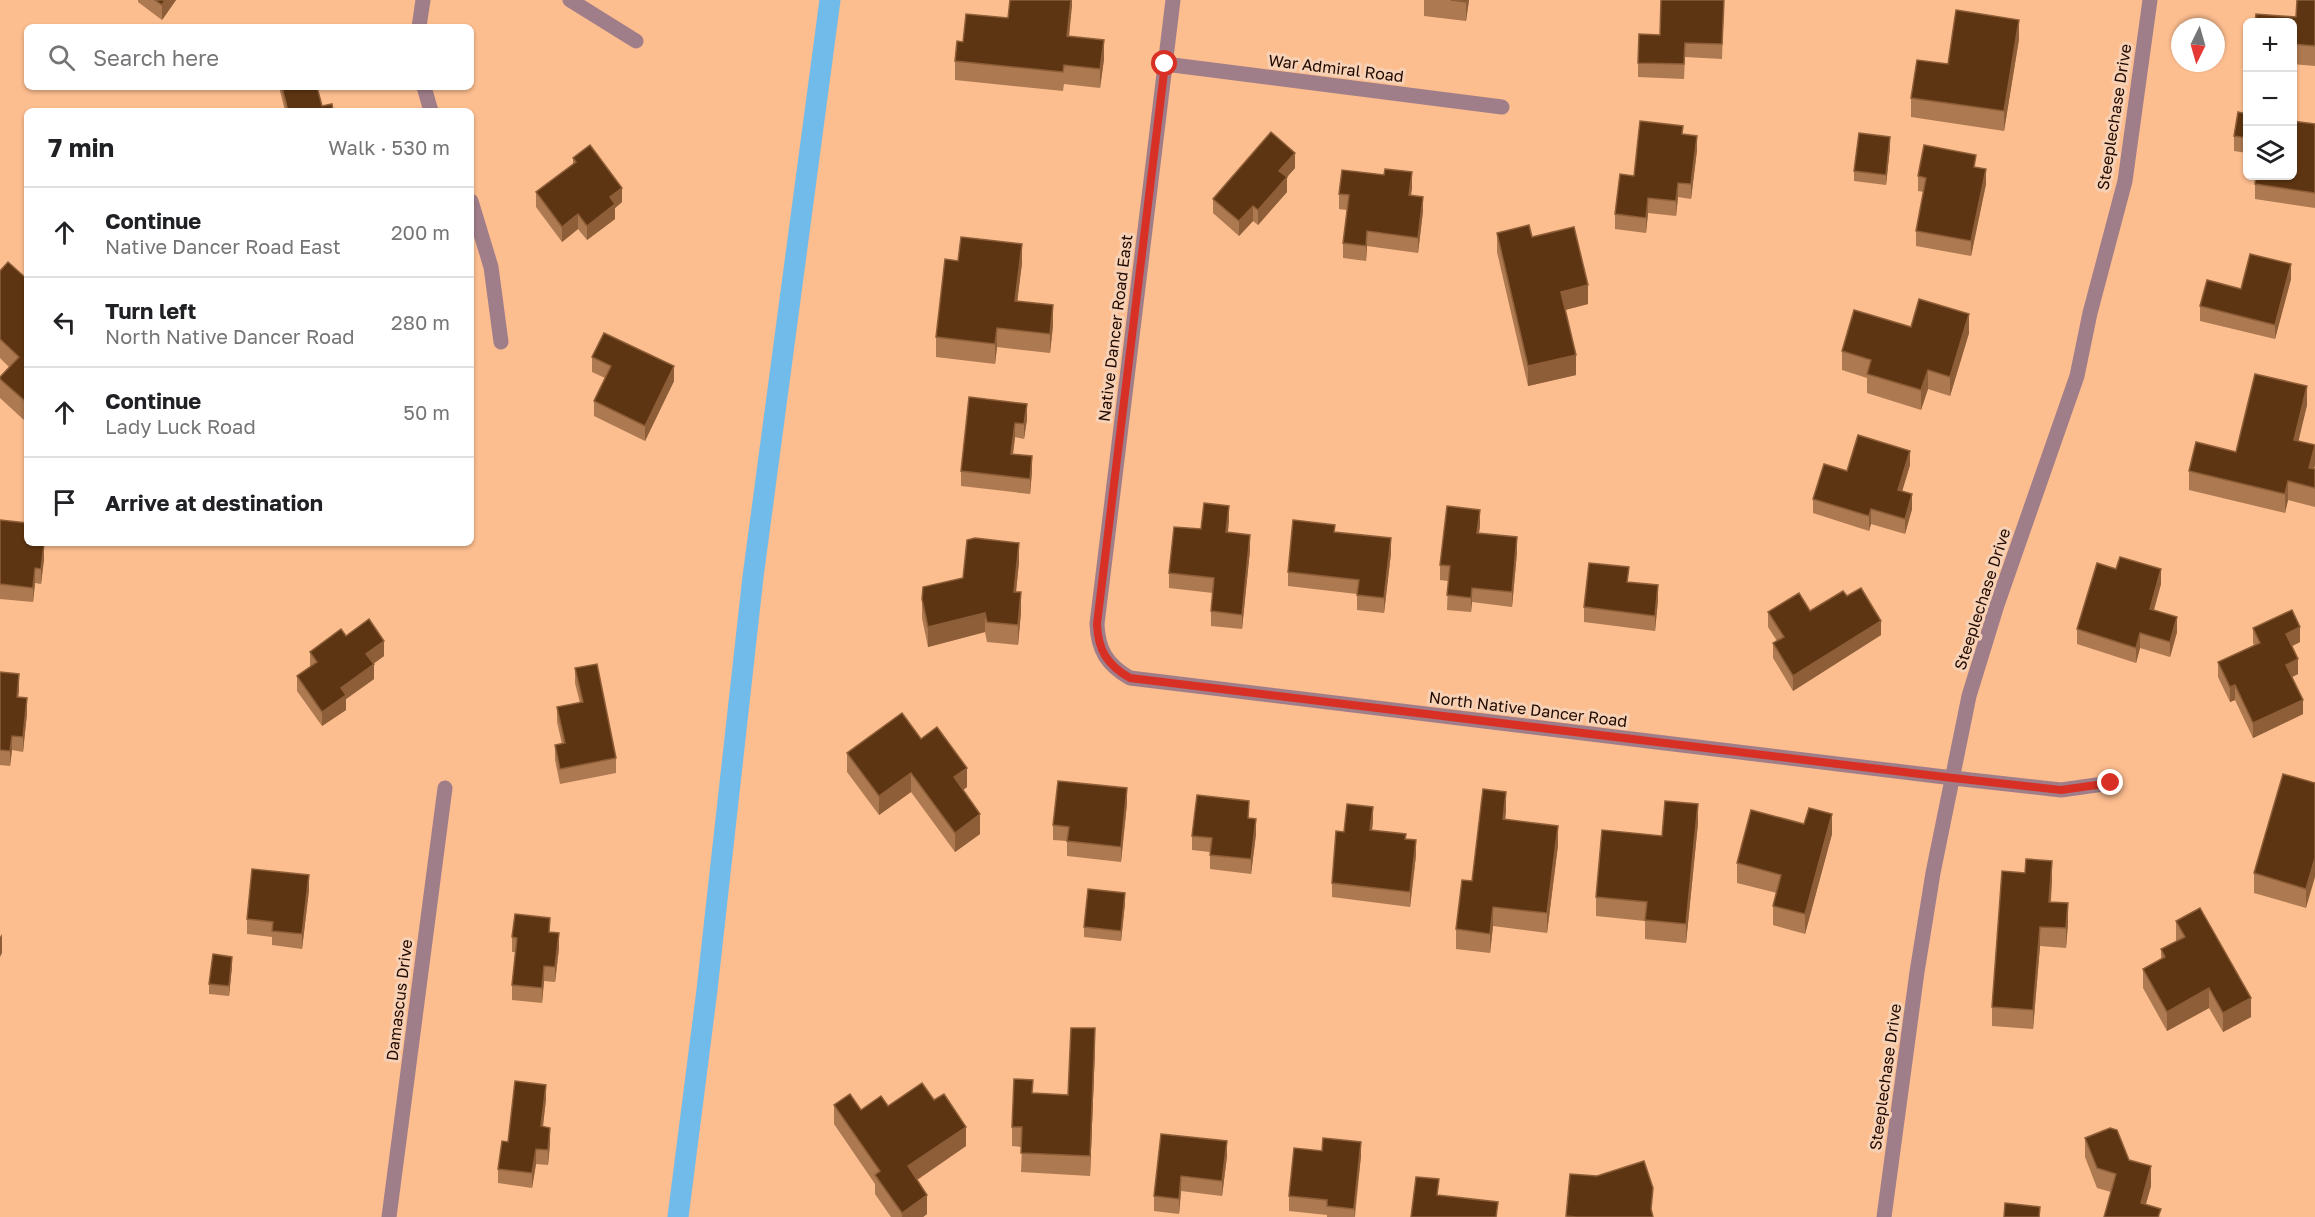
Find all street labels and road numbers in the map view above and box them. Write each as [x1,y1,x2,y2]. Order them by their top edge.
street label: Steeplechase Drive [2093,42,2135,192]
street label: War Admiral Road [1267,50,1405,86]
street label: Native Dancer Road East [1094,233,1136,423]
street label: Steeplechase Drive [1950,526,2014,672]
street label: North Native Dancer Road [1428,687,1628,731]
street label: Damascus Drive [382,938,416,1062]
street label: Steeplechase Drive [1865,1002,1905,1152]

